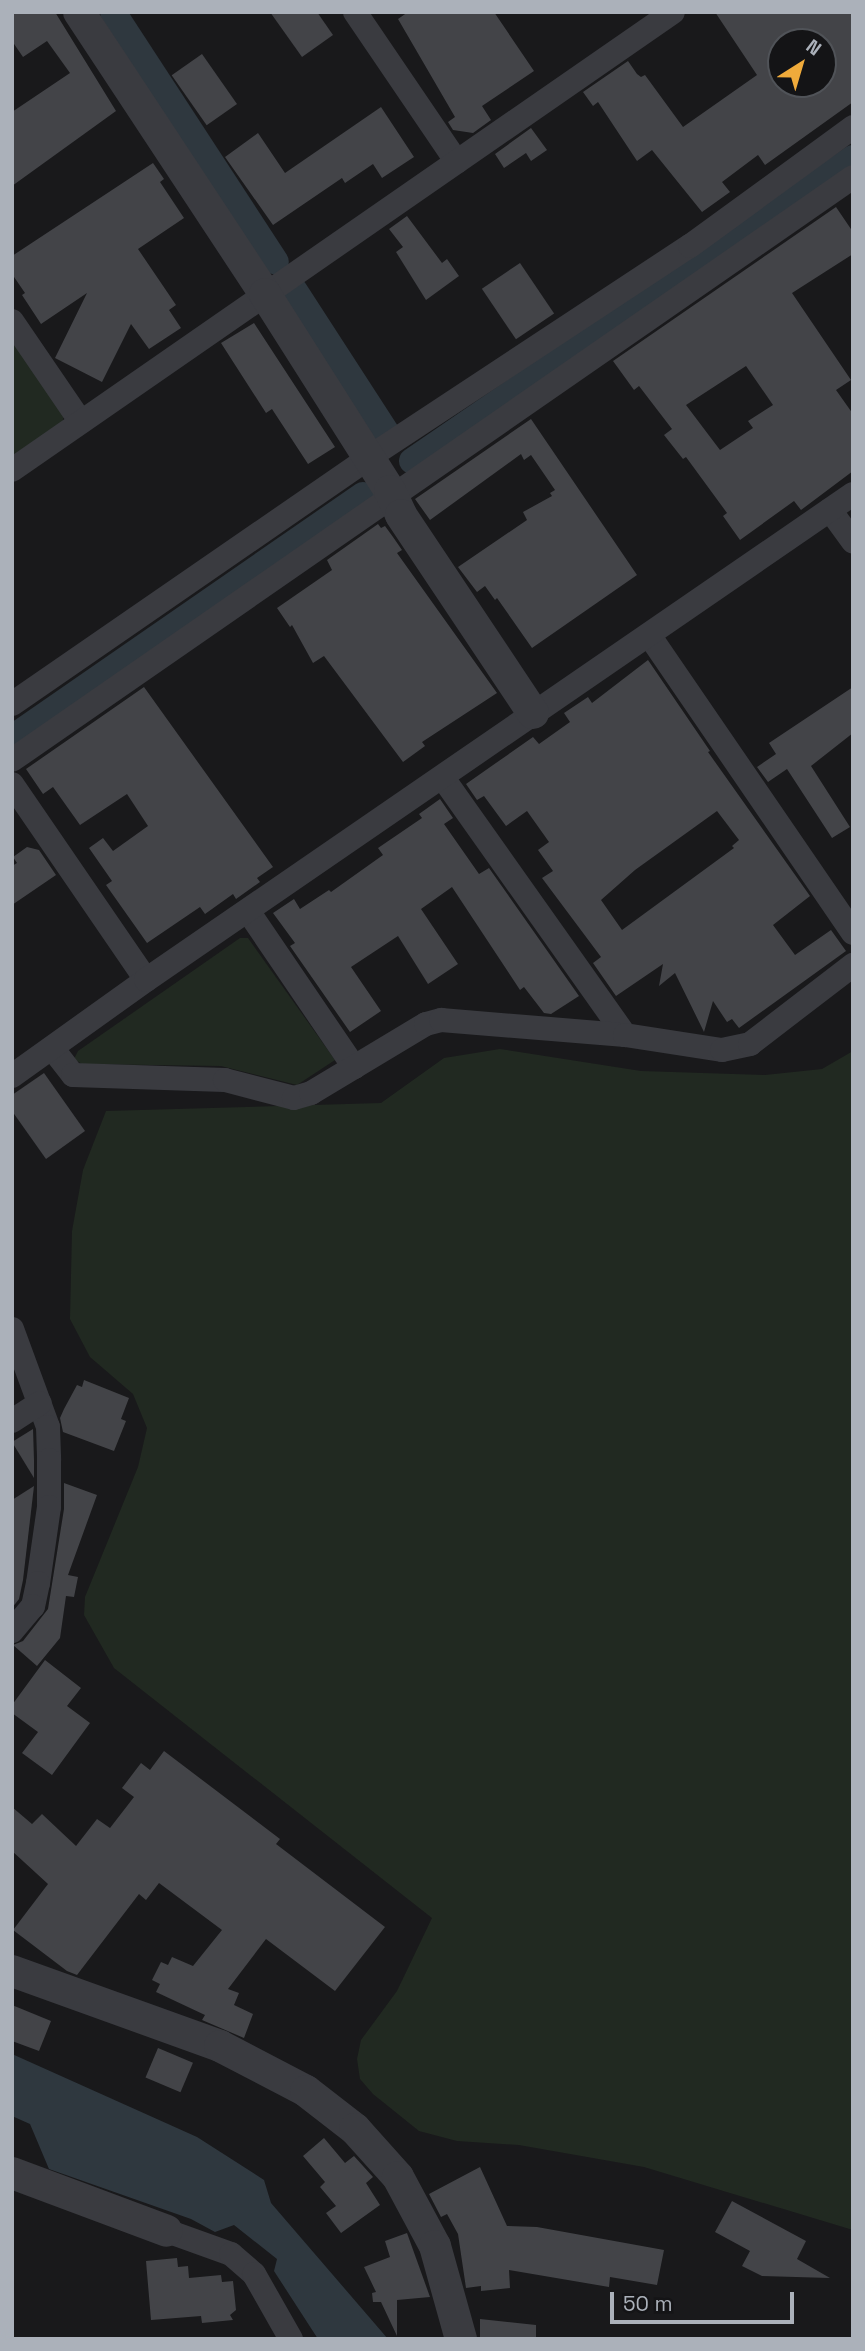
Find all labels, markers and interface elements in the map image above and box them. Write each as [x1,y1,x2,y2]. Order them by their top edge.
north arrow [767,28,837,98]
text: N [801,34,826,61]
scale bar [613,2278,797,2322]
text: 50 m [623,2290,673,2317]

